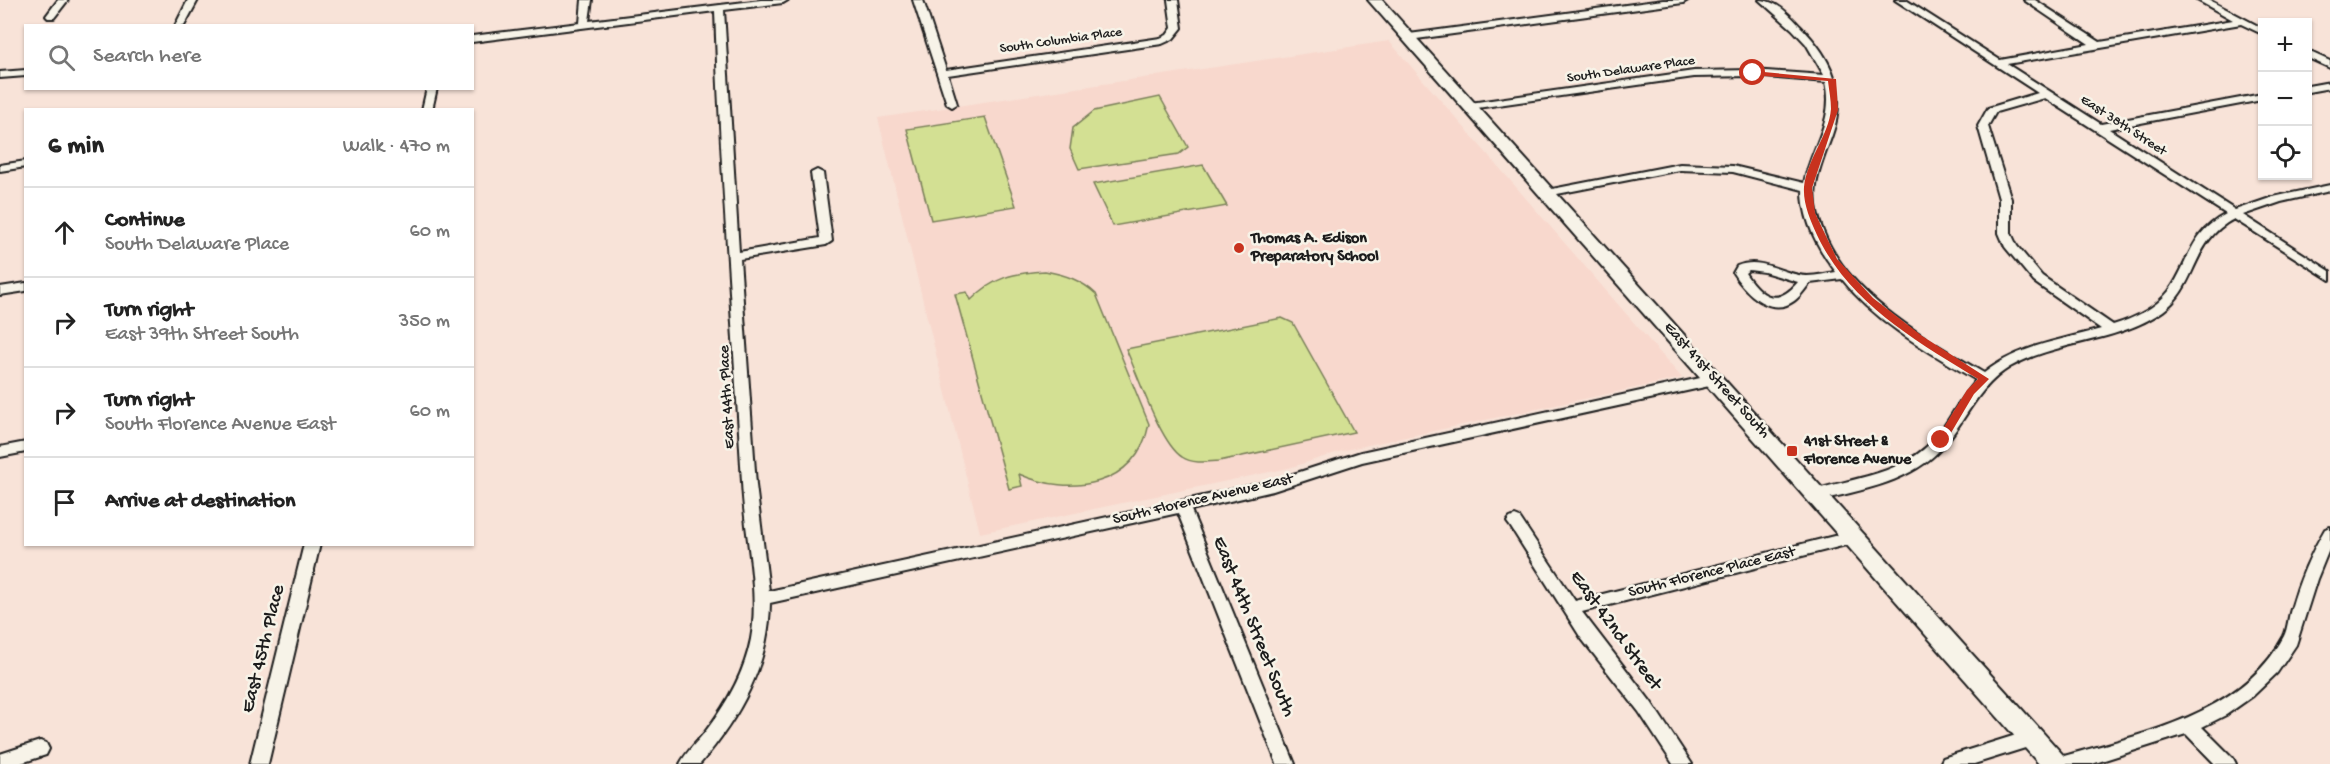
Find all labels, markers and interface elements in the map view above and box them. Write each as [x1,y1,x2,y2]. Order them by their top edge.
map controls [2258,18,2312,180]
button: + [2258,18,2312,72]
search box [24,24,474,90]
street label: South Columbia Place [999,24,1124,58]
icon: search [45,41,78,74]
text: Search here [93,44,201,70]
street label: South Delaware Place [1566,53,1697,87]
route start [1739,59,1765,85]
button: − [2258,72,2312,126]
street label: East 38th Street [2077,92,2170,161]
button: locate [2258,126,2312,180]
text: 6 min [48,132,104,163]
text: Walk · 470 m [343,136,450,159]
text: Continue [105,208,185,234]
icon: ahead [48,216,81,249]
text: 60 m [410,221,450,244]
place label: Thomas A. Edison Preparatory School [1249,230,1379,267]
text: South Delaware Place [105,234,289,257]
marker: Thomas A. Edison Preparatory School [1232,241,1246,255]
text: Turn right [105,298,193,324]
icon: right [48,306,81,339]
text: 350 m [399,311,450,334]
street label: East 41st Street South [1659,319,1774,443]
text: East 39th Street South [105,324,299,347]
street label: East 44th Place [716,344,740,449]
text: Turn right [105,388,193,414]
icon: right [48,396,81,429]
text: 60 m [410,401,450,424]
text: South Florence Avenue East [105,414,335,437]
route end [1927,426,1953,452]
place label: 41st Street & Florence Avenue [1803,433,1912,470]
marker: 41st Street & Florence Avenue [1785,444,1799,458]
street label: South Florence Avenue East [1111,470,1296,530]
icon: arrive [48,486,81,519]
text: Arrive at destination [105,489,295,515]
street label: East 44th Street South [1206,533,1300,721]
street label: South Florence Place East [1627,543,1799,603]
street label: East 42nd Street [1564,567,1667,697]
street label: East 45th Place [237,582,291,715]

